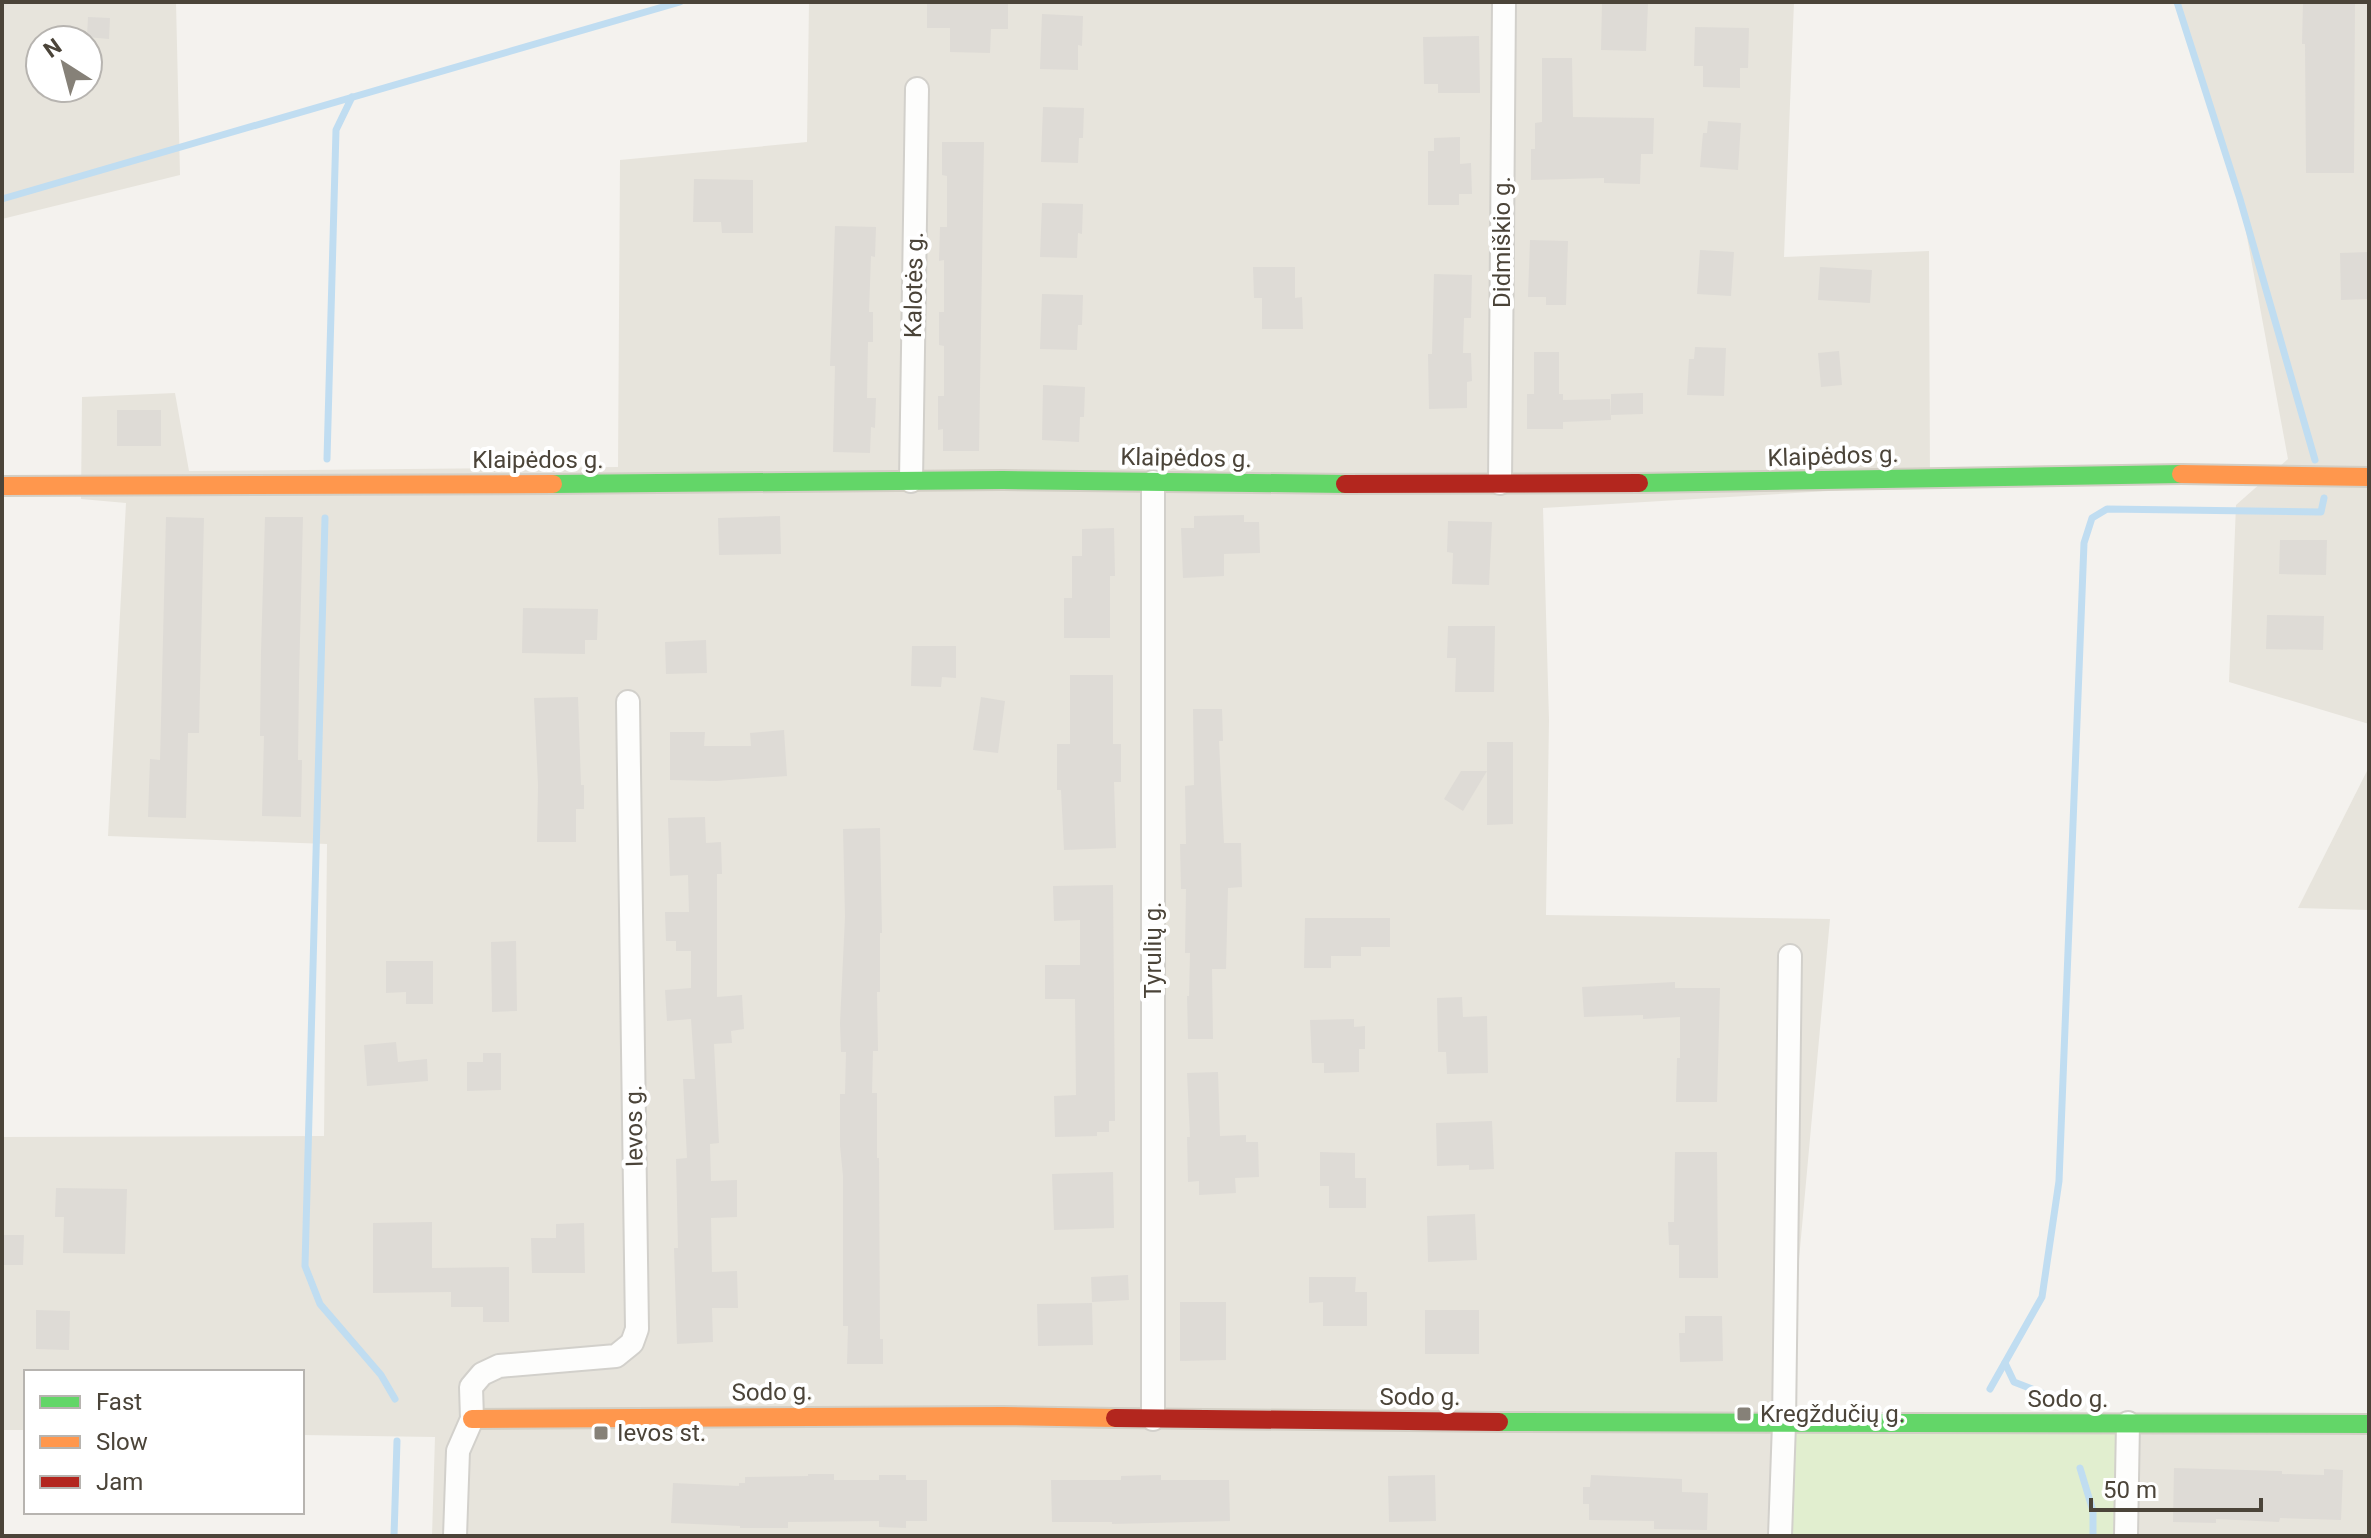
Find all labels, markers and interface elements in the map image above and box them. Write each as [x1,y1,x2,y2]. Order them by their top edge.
north arrow [24,24,104,104]
text: N [39,34,66,63]
street label: Didmiškio g. [1488,176,1516,308]
street label: Kalotės g. [899,232,929,338]
street label: Klaipėdos g. [1767,440,1899,472]
street label: Klaipėdos g. [1120,443,1252,473]
street label: Klaipėdos g. [472,446,604,474]
street label: Tyrulių g. [1139,902,1167,998]
street label: Ievos g. [619,1085,649,1167]
legend [24,1370,304,1514]
street label: Sodo g. [731,1377,813,1407]
street label: Sodo g. [1380,1383,1460,1411]
street label: Sodo g. [2028,1385,2108,1413]
text: Fast [96,1388,142,1416]
place label: Kregždučių g. [1760,1400,1905,1428]
marker: Kregždučių g. [1735,1405,1753,1423]
place label: Ievos st. [617,1419,706,1447]
marker: Ievos st. [592,1424,610,1442]
text: Slow [96,1428,148,1456]
scale bar [2091,1462,2261,1512]
text: Jam [96,1468,143,1496]
text: 50 m [2103,1476,2157,1504]

